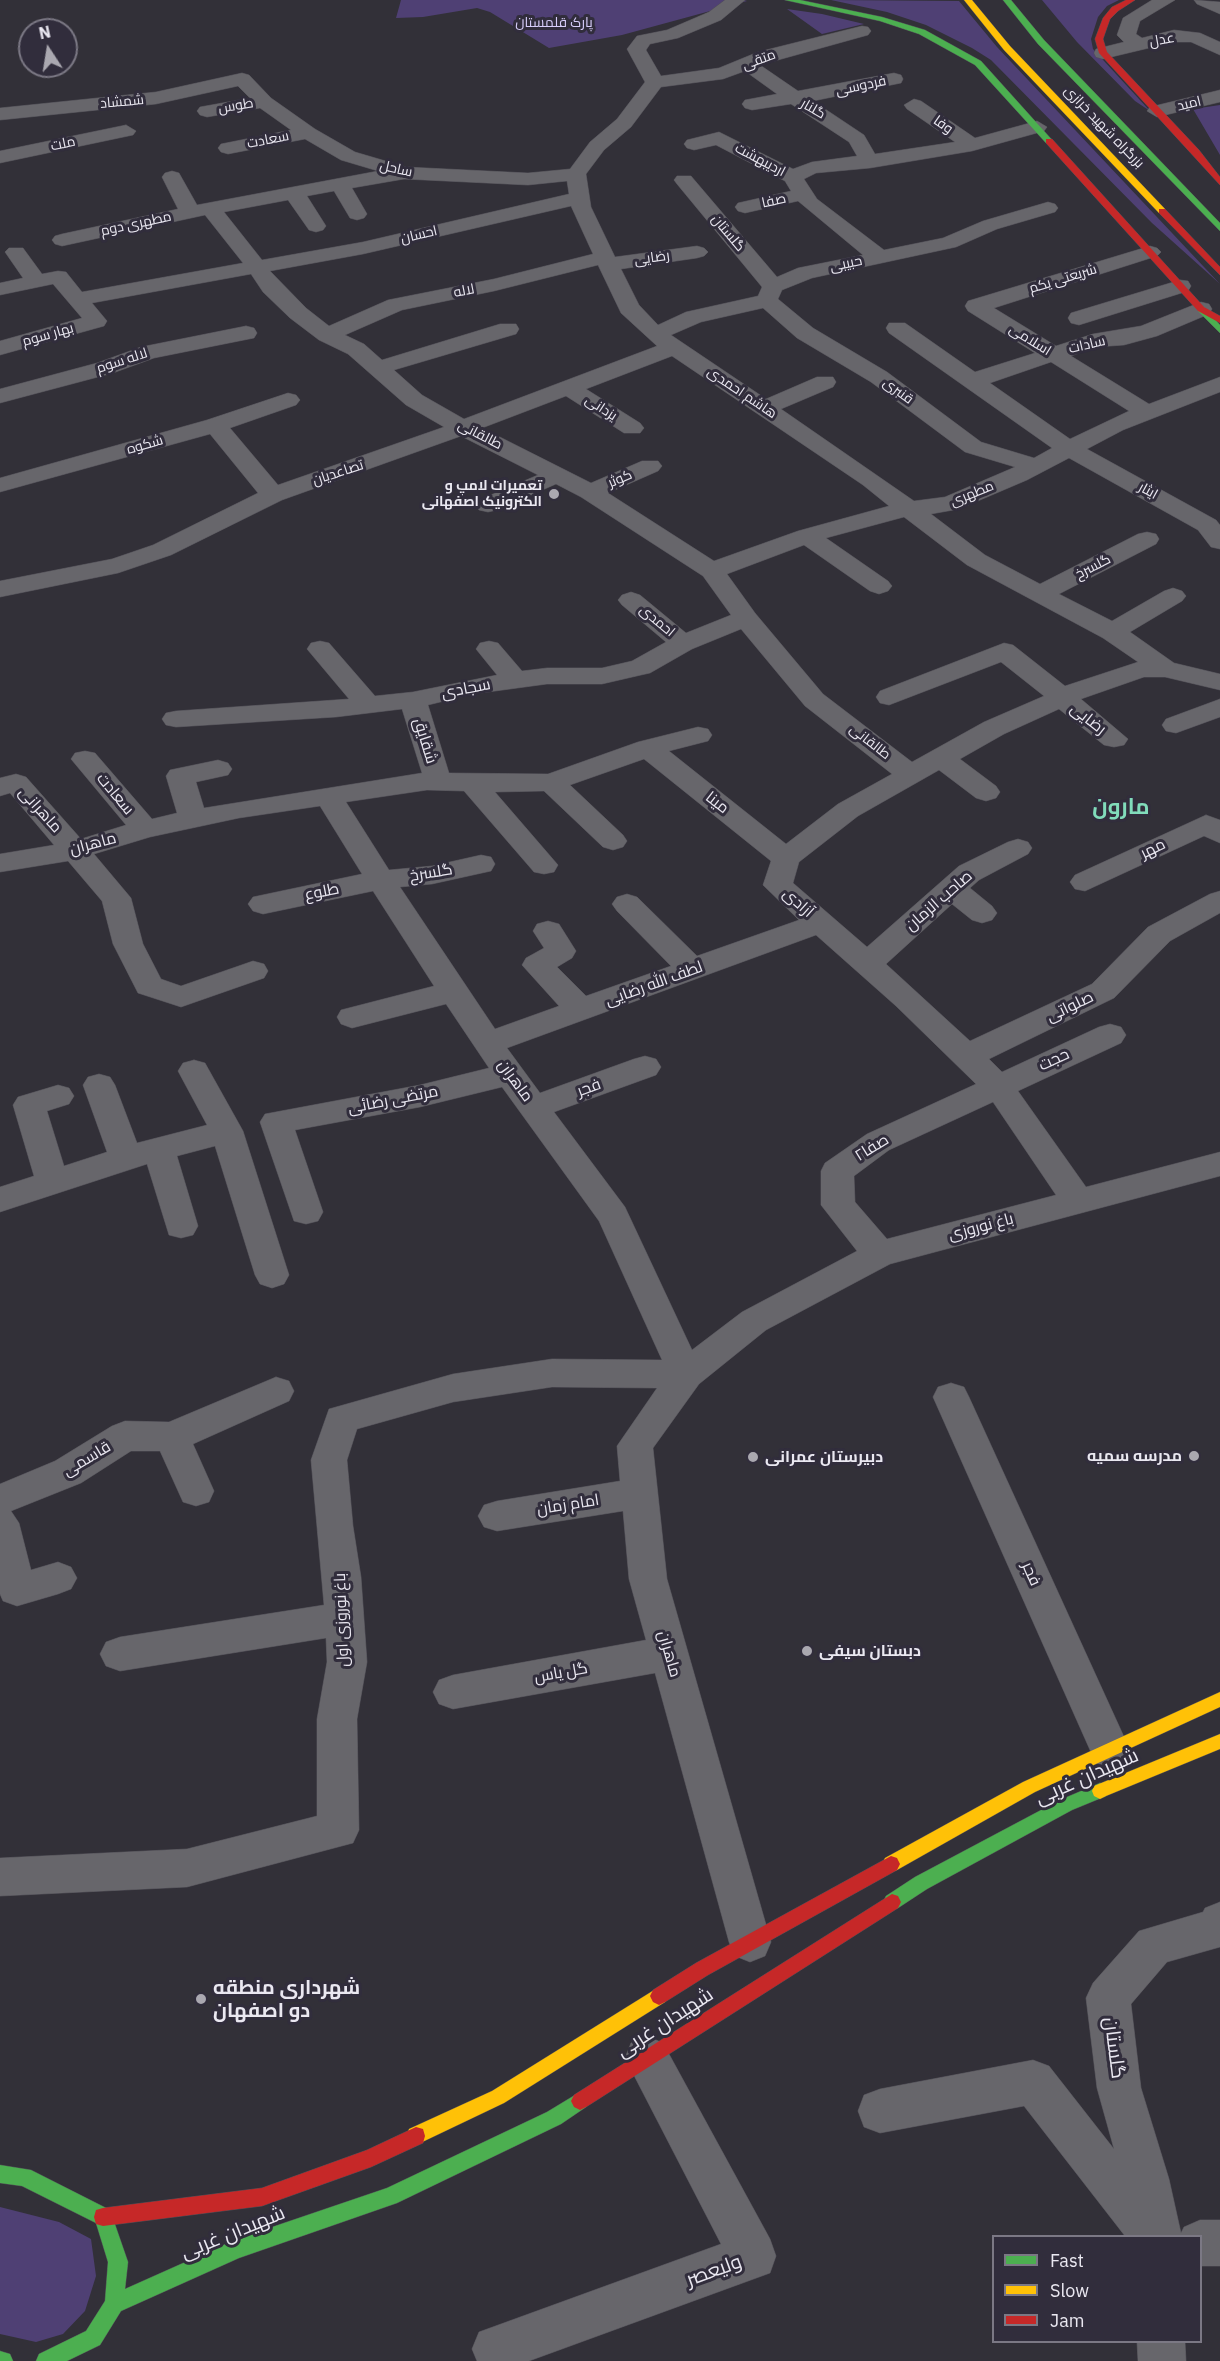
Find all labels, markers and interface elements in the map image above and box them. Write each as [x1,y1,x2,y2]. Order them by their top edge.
park label: پارک قلمستان [515,15,593,31]
north arrow [18,18,78,78]
text: N [37,21,52,43]
street label: عدل [1148,30,1176,50]
street label: متقی [740,46,778,74]
street label: فردوسی [834,72,888,100]
street label: بزرگراه شهید خرازی [1060,82,1148,172]
street label: شمشاد [99,92,145,112]
street label: امید [1175,93,1203,115]
street label: طوس [217,95,255,117]
street label: گلنار [798,95,828,123]
street label: وفا [930,112,956,138]
street label: سعادت [246,128,290,152]
street label: ملت [49,133,77,155]
street label: اردیبهشت [732,140,788,180]
street label: ساحل [378,157,414,181]
street label: صفا [760,190,788,212]
street label: مطهری دوم [99,208,173,240]
street label: گلستان [708,211,748,255]
street label: احسان [399,223,439,247]
street label: رضایی [633,247,671,269]
street label: حبیبی [828,252,864,276]
street label: شریعتی یکم [1027,261,1099,297]
street label: لاله [452,281,476,301]
street label: بهار سوم [20,320,76,350]
street label: اسلامی [1006,321,1054,359]
street label: سادات [1067,333,1107,357]
street label: لاله سوم [94,345,150,377]
street label: هاشم احمدی [704,364,780,422]
street label: قنبری [880,374,916,408]
street label: یزدانی [582,392,620,424]
street label: طالقانی [455,417,505,453]
street label: شکوه [125,432,165,458]
street label: تصاعدیان [310,457,366,489]
street label: کوثر [605,466,635,492]
place label: تعمیرات لامپ و الکترونیک اصفهانی [422,478,542,510]
street label: مطهری [948,478,996,510]
street label: ایثار [1135,479,1161,503]
marker: تعمیرات لامپ و الکترونیک اصفهانی [547,487,561,501]
street label: گلسرخ [1072,551,1114,583]
street label: احمدی [636,601,678,641]
street label: سجادی [440,675,492,703]
street label: رضایی [1066,699,1110,739]
street label: شقایق [409,716,441,766]
street label: طالقانی [846,721,894,763]
street label: سعادت [92,769,138,819]
street label: ماهرانی [14,783,66,837]
street label: مینا [701,788,733,818]
district label: مارون [1092,795,1150,821]
street label: ماهران [68,829,118,859]
street label: مهر [1137,835,1169,863]
street label: گلسرخ [408,860,454,886]
street label: صاحب الزمان [901,867,977,935]
street label: طلوع [303,879,341,905]
street label: آزادی [779,884,817,922]
street label: لطف الله رضایی [603,957,705,1011]
street label: صلواتی [1043,987,1097,1027]
street label: حجت [1036,1045,1072,1075]
street label: ماهران [493,1056,537,1106]
street label: فجر [574,1075,604,1101]
street label: مرتضی رضائی [346,1082,440,1118]
street label: صفا۲ [851,1130,893,1166]
street label: باغ نوروزی [946,1209,1016,1245]
street label: قاسمی [60,1437,114,1481]
place label: مدرسه سمیه [1087,1446,1182,1466]
place label: دبیرستان عمرانی [765,1447,883,1467]
marker: مدرسه سمیه [1187,1449,1201,1463]
marker: دبیرستان عمرانی [746,1450,760,1464]
street label: امام زمان [535,1491,601,1519]
street label: فجر [1017,1559,1045,1589]
street label: باغ نوروزی اول [331,1573,353,1667]
street label: ماهران [653,1629,685,1679]
place label: دبستان سیفی [819,1641,921,1661]
marker: دبستان سیفی [800,1644,814,1658]
street label: گل یاس [533,1659,589,1687]
street label: شهیدان غربی [1032,1744,1142,1810]
place label: شهرداری منطقه دو اصفهان [213,1976,360,2023]
street label: شهیدان غربی [612,1983,718,2063]
marker: شهرداری منطقه دو اصفهان [194,1992,208,2006]
street label: گلستان [1098,2016,1130,2080]
street label: شهیدان غربی [177,2201,289,2265]
legend [992,2235,1202,2343]
text: Fast [1050,2249,1084,2272]
street label: ولیعصر [683,2250,745,2292]
text: Slow [1050,2279,1089,2302]
text: Jam [1050,2309,1085,2332]

